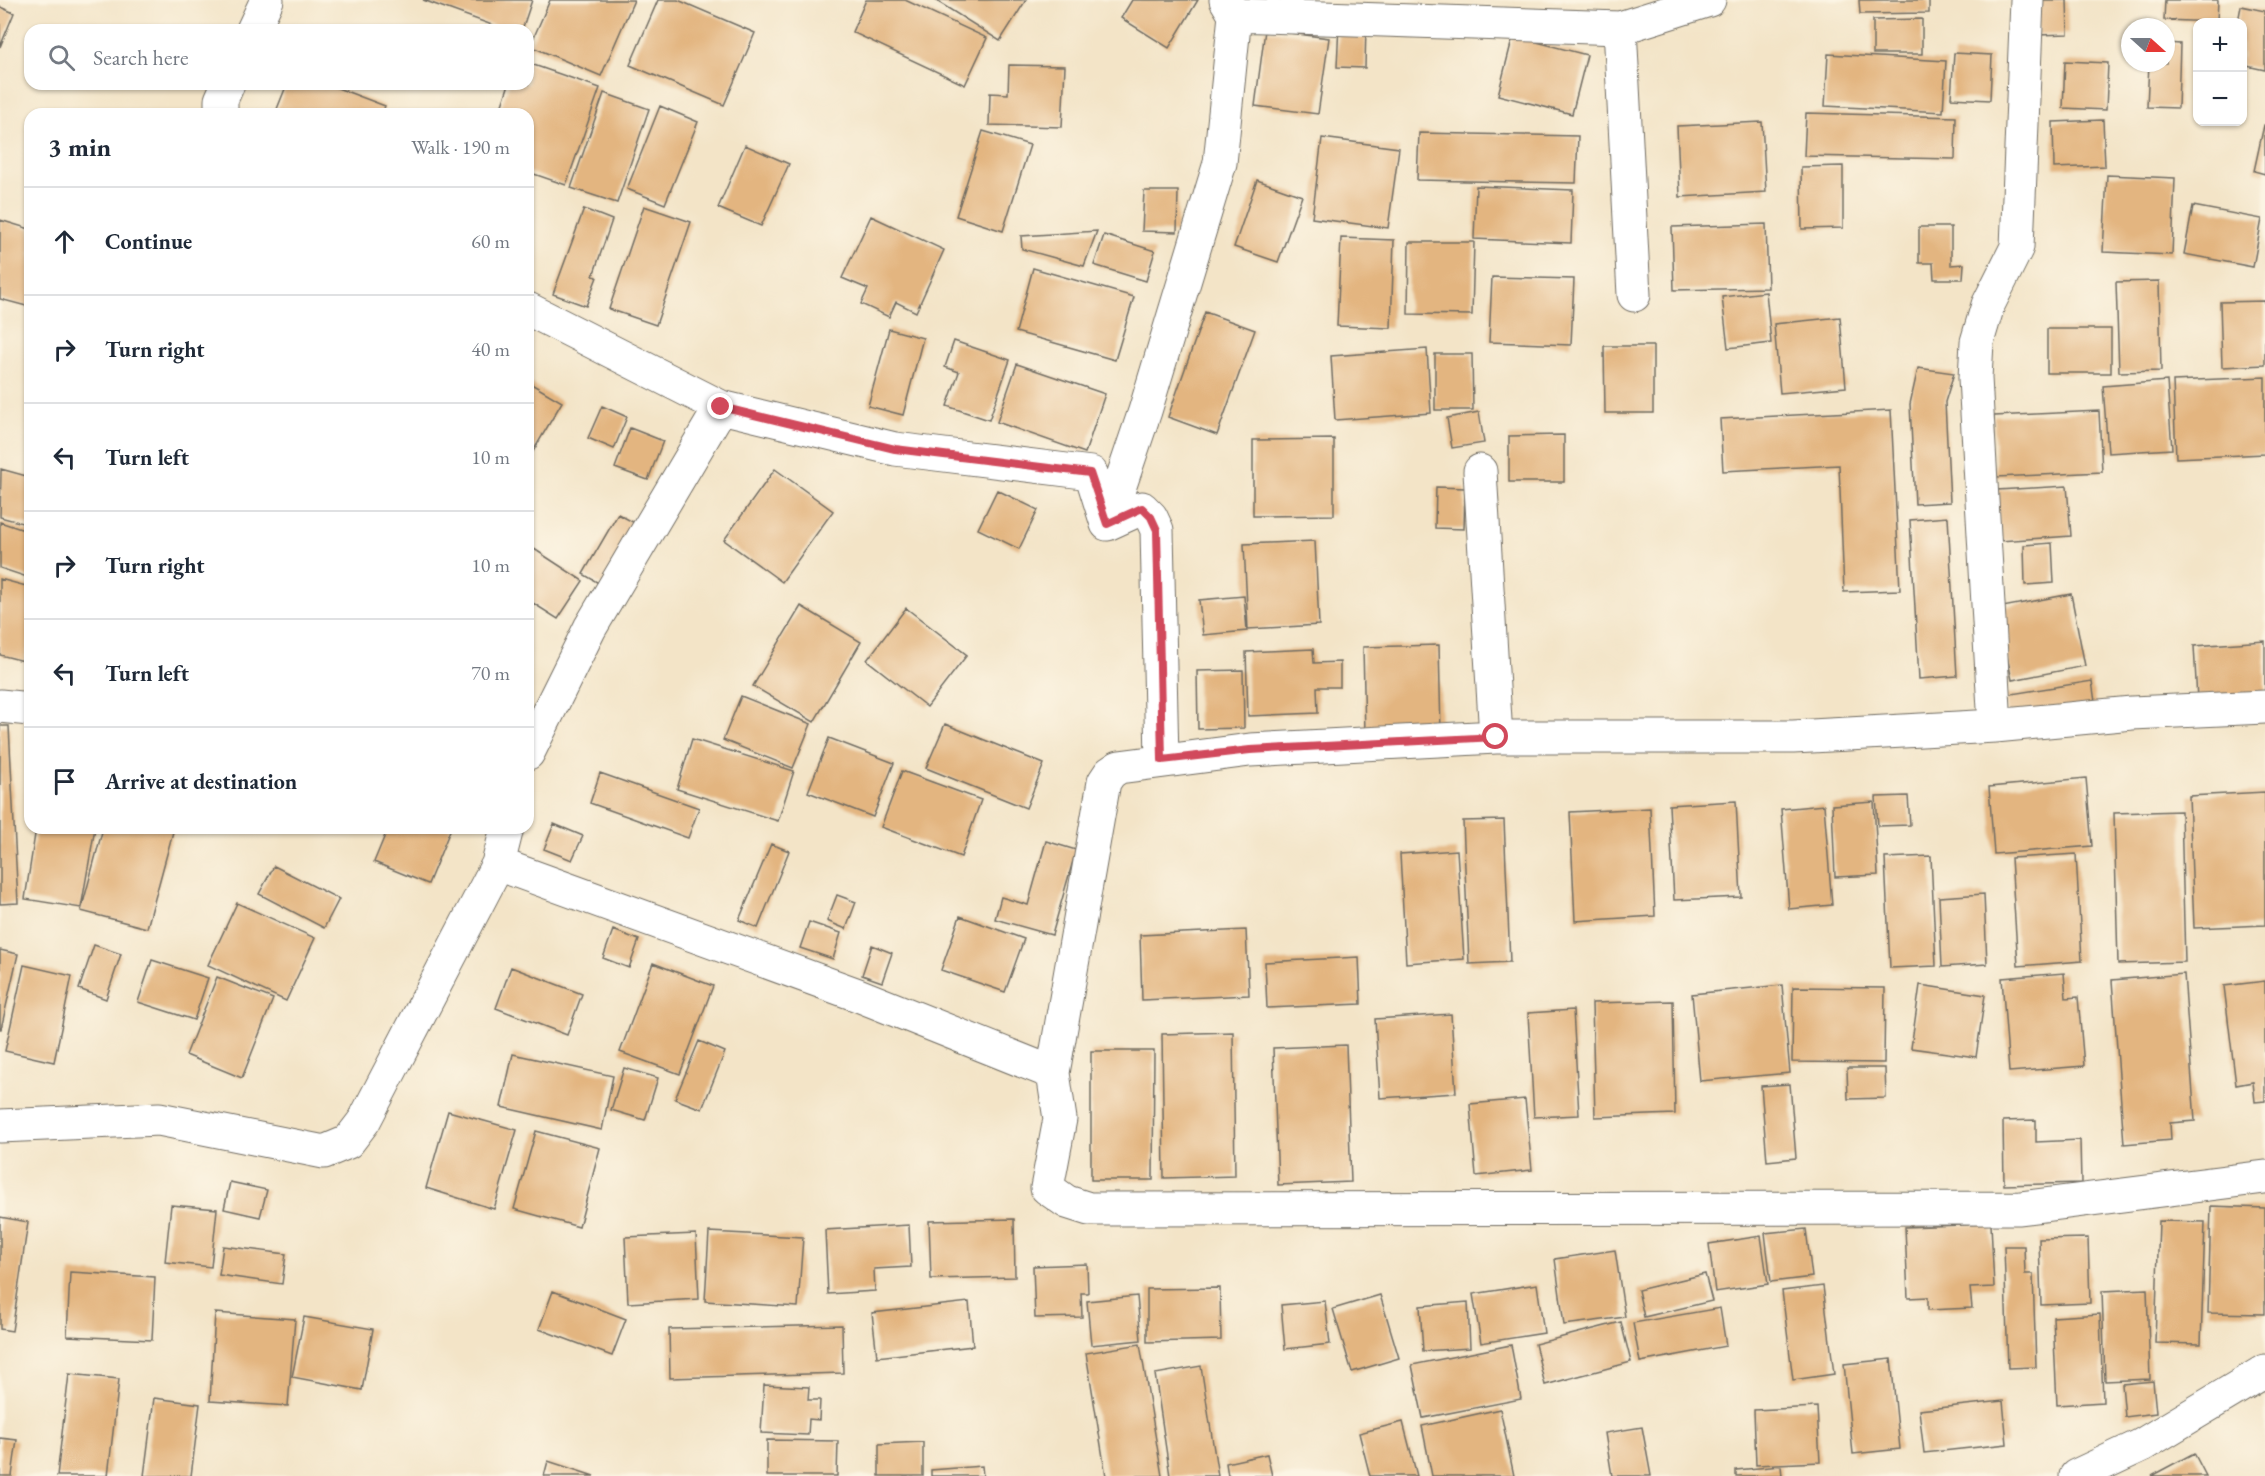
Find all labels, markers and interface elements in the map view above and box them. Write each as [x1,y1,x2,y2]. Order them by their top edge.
north arrow [2121,18,2175,72]
map controls [2193,18,2247,126]
button: + [2193,18,2247,72]
search box [24,24,534,90]
icon: search [45,41,78,74]
text: Search here [93,43,188,72]
button: − [2193,72,2247,126]
text: 3 min [48,130,111,164]
text: Walk · 190 m [411,134,510,160]
icon: ahead [48,225,81,258]
text: Continue [105,227,192,256]
text: 60 m [471,228,510,254]
icon: right [48,333,81,366]
text: Turn right [105,335,204,364]
text: 40 m [471,336,510,362]
route end [707,393,733,419]
icon: left [48,441,81,474]
text: Turn left [105,443,189,472]
text: 10 m [471,444,510,470]
icon: right [48,549,81,582]
text: Turn right [105,551,204,580]
text: 10 m [471,552,510,578]
icon: left [48,657,81,690]
text: Turn left [105,659,189,688]
text: 70 m [471,660,510,686]
route start [1482,723,1508,749]
icon: arrive [48,765,81,798]
text: Arrive at destination [105,767,297,796]

